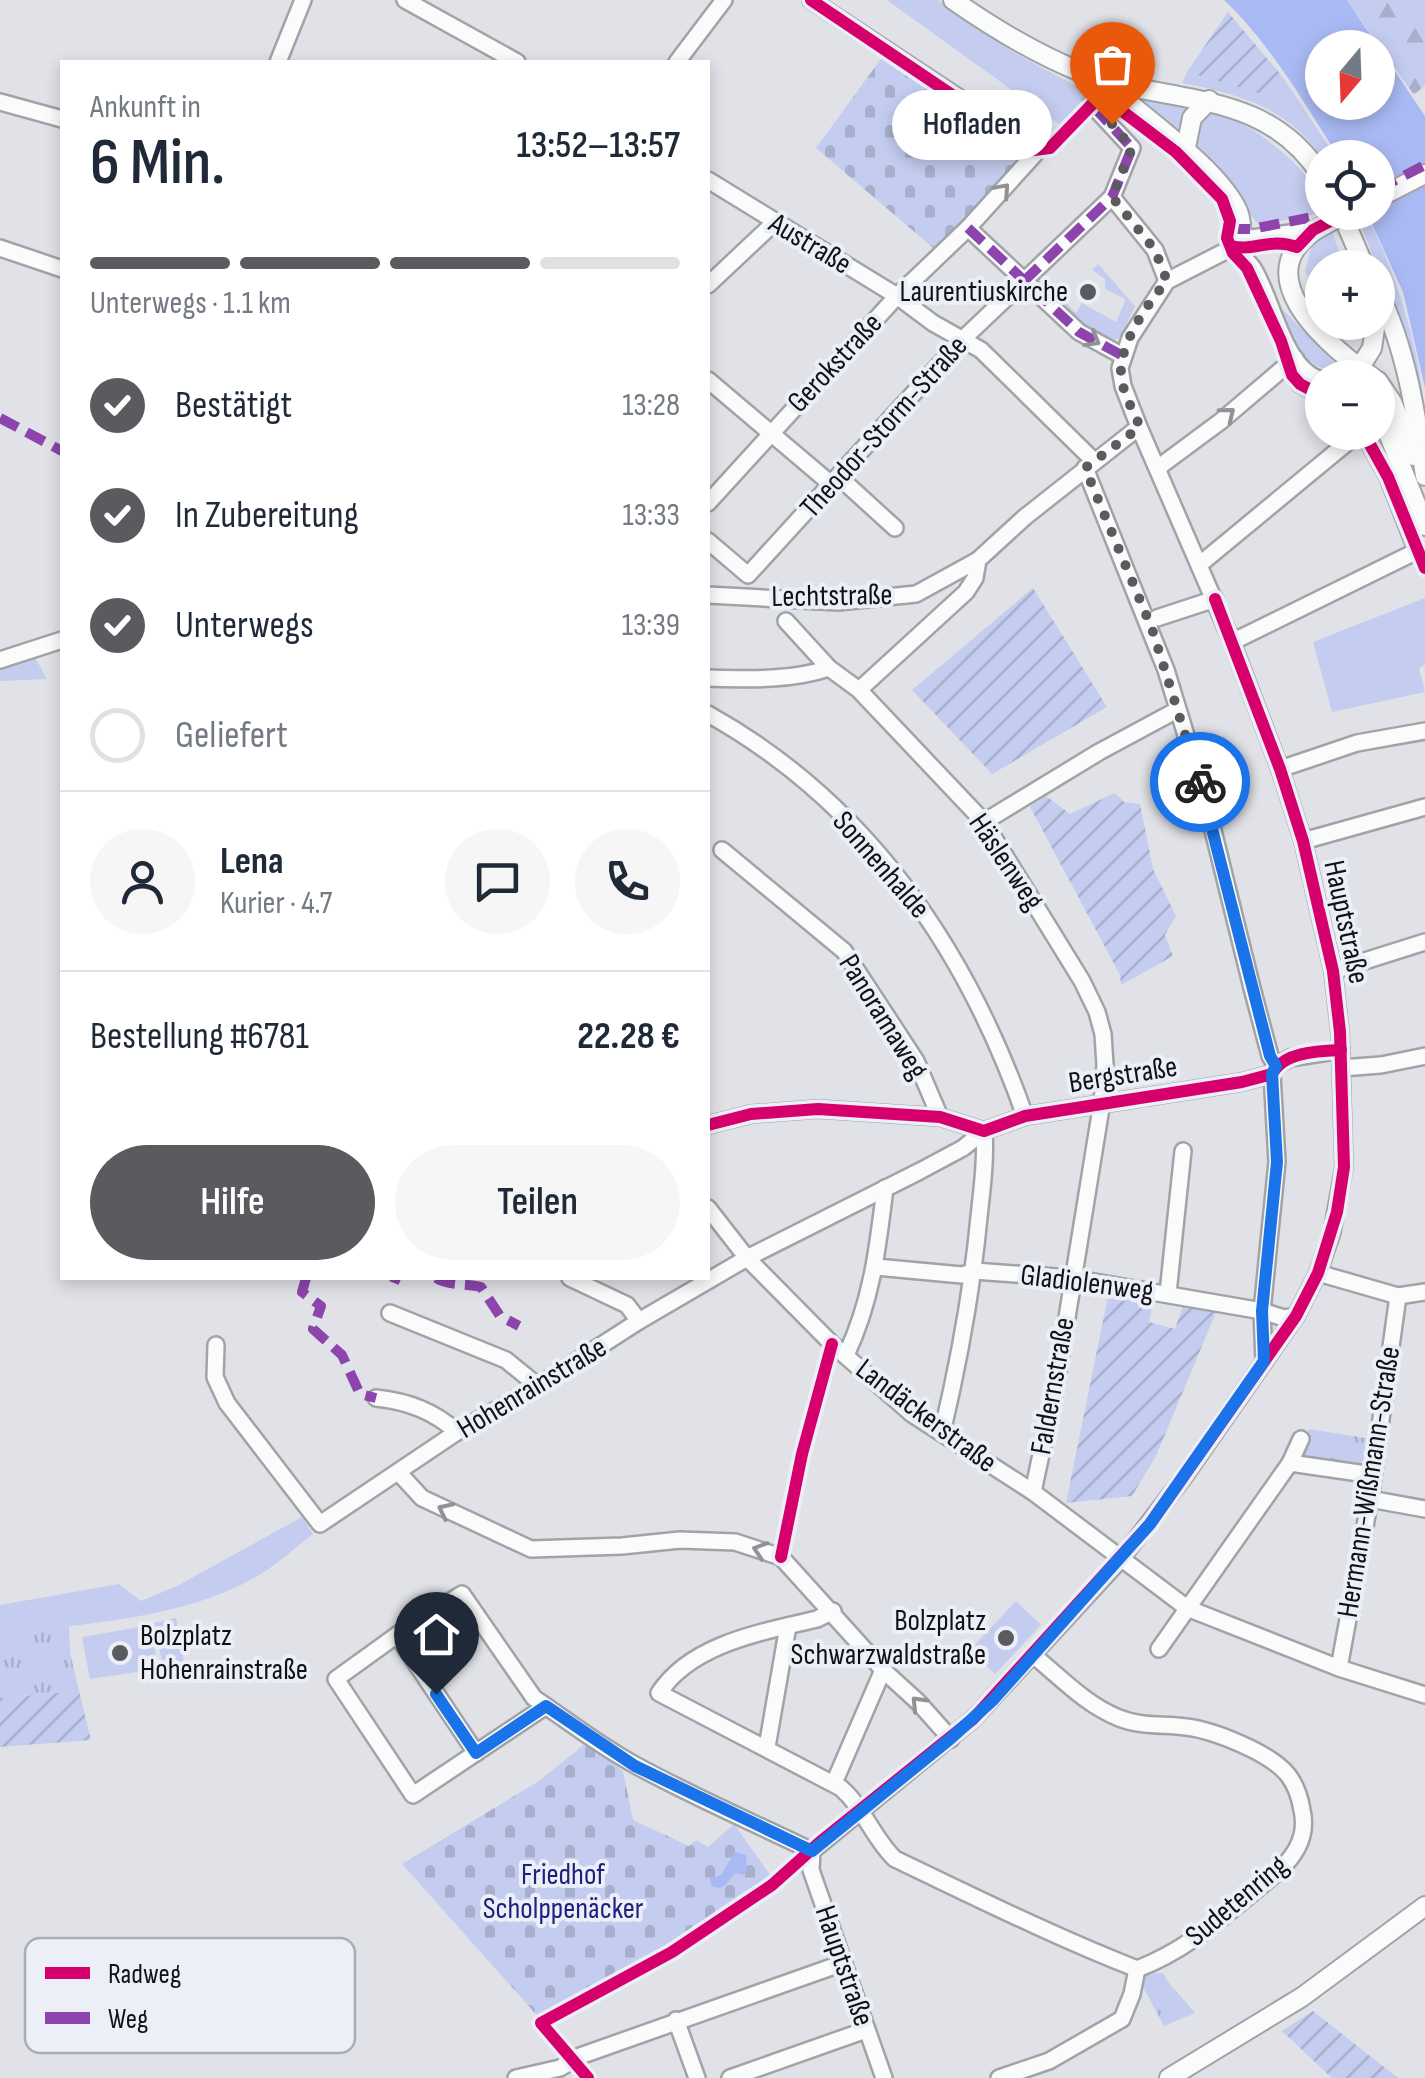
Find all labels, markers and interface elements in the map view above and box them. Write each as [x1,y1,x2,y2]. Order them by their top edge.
pin [1070,22,1155,125]
north arrow [1305,30,1395,120]
map controls [1305,30,1395,450]
icon: bag [1085,37,1140,92]
text: Ankunft in [90,88,201,127]
callout: Hofladen [892,89,1052,159]
text: Hofladen [923,105,1021,144]
text: 13:52–13:57 [517,123,680,168]
text: 6 Min. [90,125,225,203]
button: locate [1305,140,1395,230]
one-way arrow [991,183,1009,202]
street label: Austraße [761,205,858,283]
button: + [1305,250,1395,340]
place label: Laurentiuskirche [899,274,1068,310]
marker: Laurentiuskirche [1077,281,1099,303]
text: Unterwegs · 1.1 km [90,284,291,323]
street label: Gerokstraße [780,306,890,420]
one-way arrow [1082,327,1100,347]
street label: Theodor-Storm-Straße [793,328,975,526]
button: − [1305,360,1395,450]
icon: check [90,378,145,433]
text: Bestätigt [175,383,292,428]
text: 13:28 [622,386,680,425]
one-way arrow [1217,408,1235,426]
icon: check [90,488,145,543]
text: In Zubereitung [175,493,359,538]
text: 13:33 [622,496,680,535]
street label: Lechtstraße [771,577,893,615]
icon: check [90,598,145,653]
text: Unterwegs [175,603,314,648]
text: 13:39 [622,606,680,645]
text: Geliefert [175,713,288,758]
courier [1150,732,1250,832]
icon: bike [1173,755,1228,810]
street label: Sonnenhalde [825,804,937,926]
street label: Häslenweg [961,807,1051,917]
button: person [90,829,195,934]
button: chat [445,829,550,934]
button: phone [575,829,680,934]
text: Lena [220,839,283,884]
street label: Hauptstraße [1315,857,1377,987]
text: Kurier · 4.7 [220,884,332,923]
street label: Panoramaweg [831,948,935,1086]
text: Bestellung #6781 [90,1014,309,1059]
text: 22.28 € [577,1014,680,1059]
street label: Bergstraße [1066,1049,1180,1101]
button: Hilfe [90,1145,375,1260]
button: Teilen [395,1145,680,1260]
street label: Gladiolenweg [1018,1257,1156,1309]
street label: Faldernstraße [1023,1315,1083,1457]
street label: Hohenrainstraße [451,1329,613,1447]
street label: Hermann-Wißmann-Straße [1330,1344,1408,1620]
street label: Landäckerstraße [848,1351,1004,1481]
one-way arrow [438,1502,456,1522]
one-way arrow [752,1541,769,1561]
pin [394,1592,479,1695]
place label: Bolzplatz Schwarzwaldstraße [791,1603,986,1673]
icon: home [409,1607,464,1662]
place label: Bolzplatz Hohenrainstraße [140,1618,308,1688]
marker: Bolzplatz Schwarzwaldstraße [995,1627,1017,1649]
marker: Bolzplatz Hohenrainstraße [109,1642,131,1664]
one-way arrow [912,1697,930,1715]
street label: Sudetenring [1178,1848,1296,1954]
park label: Friedhof Scholppenäcker [483,1857,644,1927]
street label: Hauptstraße [807,1901,881,2031]
legend [25,1938,355,2053]
text: Radweg [108,1958,181,1991]
text: Weg [108,2003,148,2036]

